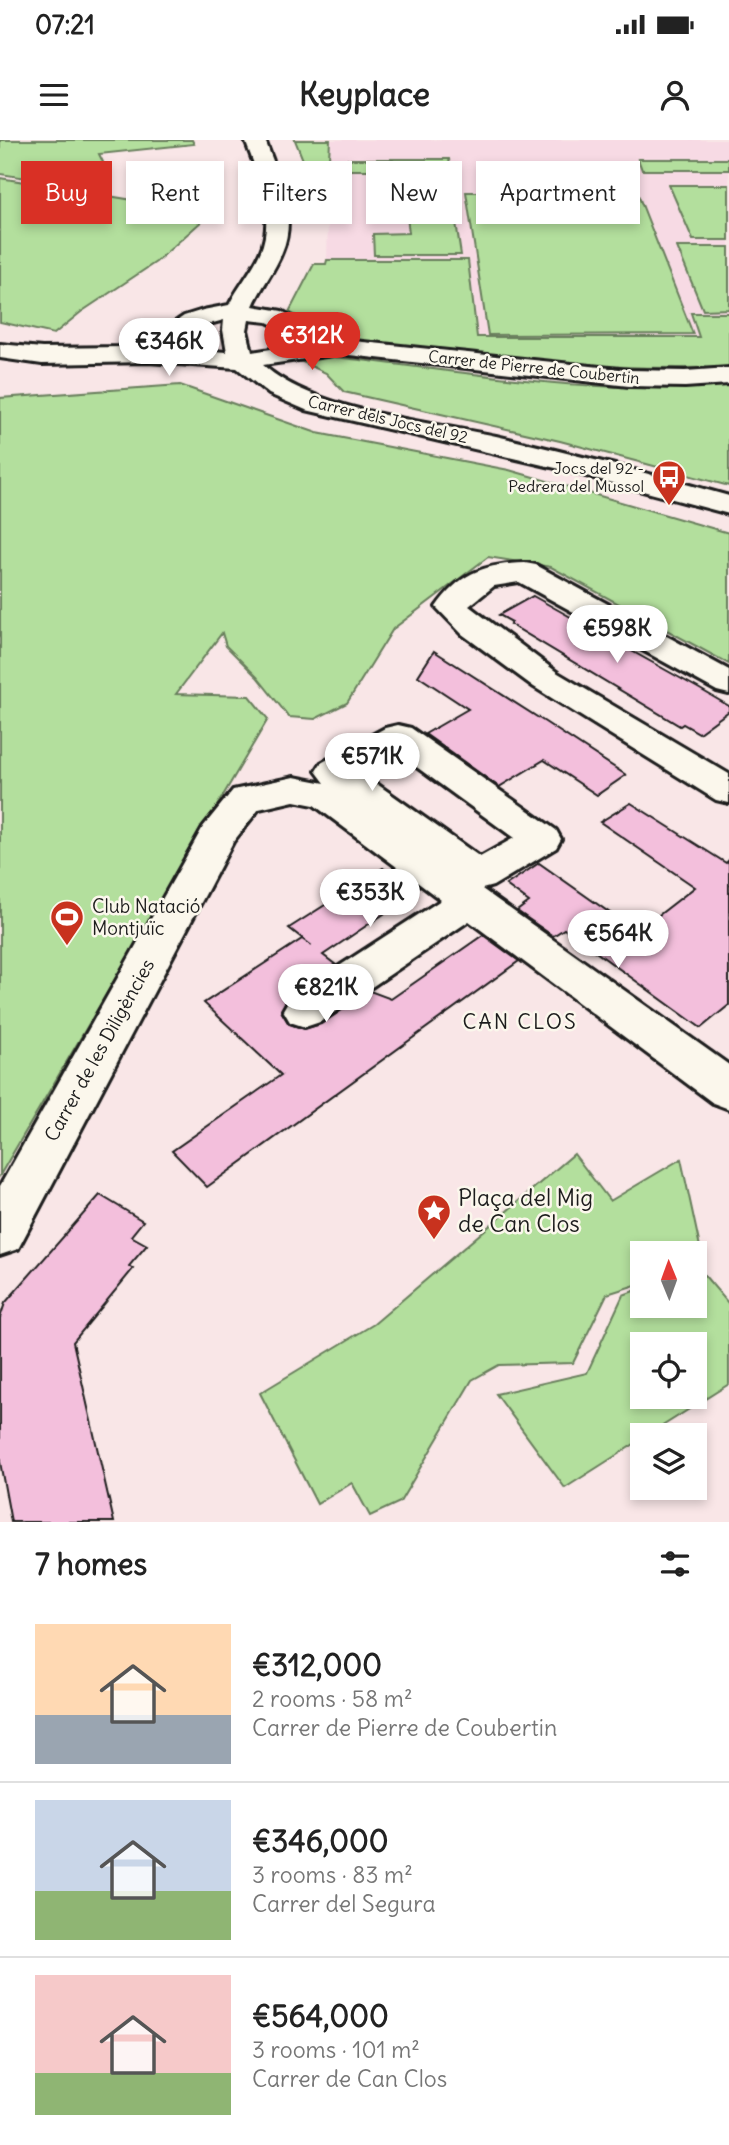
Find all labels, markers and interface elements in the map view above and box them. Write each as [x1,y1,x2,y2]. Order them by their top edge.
text: 07:21 [35,8,95,41]
text: Keyplace [299,74,430,115]
icon: menu [35,76,73,114]
icon: person [656,76,694,114]
chip: Buy [21,161,112,224]
chip: Rent [126,161,224,224]
chip: Filters [238,161,352,224]
chip: New [366,161,462,224]
chip: Apartment [476,161,640,224]
pin: €312K [263,313,361,372]
pin: €346K [120,318,218,378]
text: €312K [280,320,344,349]
text: €346K [135,326,203,355]
street label: Carrer de Pierre de Coubertin [427,346,641,388]
street label: Carrer dels Jocs del 92 [306,391,470,447]
place label: Jocs del 92 - Pedrera del Mussol [508,458,644,496]
bus stop icon: Jocs del 92 - Pedrera del Mussol [650,458,688,507]
pin: €598K [568,606,666,665]
text: €598K [583,613,651,642]
pin: €571K [323,734,421,793]
text: €571K [341,741,403,770]
pin: €353K [321,870,419,929]
text: €353K [336,877,404,906]
place label: Club Natació Montjuïc [92,894,200,940]
sports icon: Club Natació Montjuïc [48,898,86,947]
pin: €564K [569,910,667,970]
text: €564K [584,918,652,947]
street label: Carrer de les Diligències [39,955,159,1145]
pin: €821K [277,964,375,1024]
text: €821K [294,972,358,1001]
district label: CAN CLOS [462,1008,578,1035]
place label: Plaça del Mig de Can Clos [458,1183,593,1238]
place icon: Plaça del Mig de Can Clos [415,1192,453,1241]
north arrow [630,1241,707,1318]
map controls [630,1241,707,1500]
button: locate [630,1332,707,1409]
button: layers [630,1423,707,1500]
text: 7 homes [35,1545,147,1583]
icon: filters [656,1545,694,1583]
text: €312,000 [252,1646,382,1684]
icon: home [91,1652,175,1736]
text: 2 rooms · 58 m² [252,1684,413,1713]
text: Carrer de Pierre de Coubertin [252,1713,557,1742]
text: €346,000 [252,1822,389,1860]
icon: home [91,1828,175,1912]
text: 3 rooms · 83 m² [252,1860,413,1889]
text: Carrer del Segura [252,1889,436,1918]
text: €564,000 [252,1997,389,2035]
icon: home [91,2003,175,2087]
text: 3 rooms · 101 m² [252,2035,420,2064]
text: Carrer de Can Clos [252,2064,447,2093]

